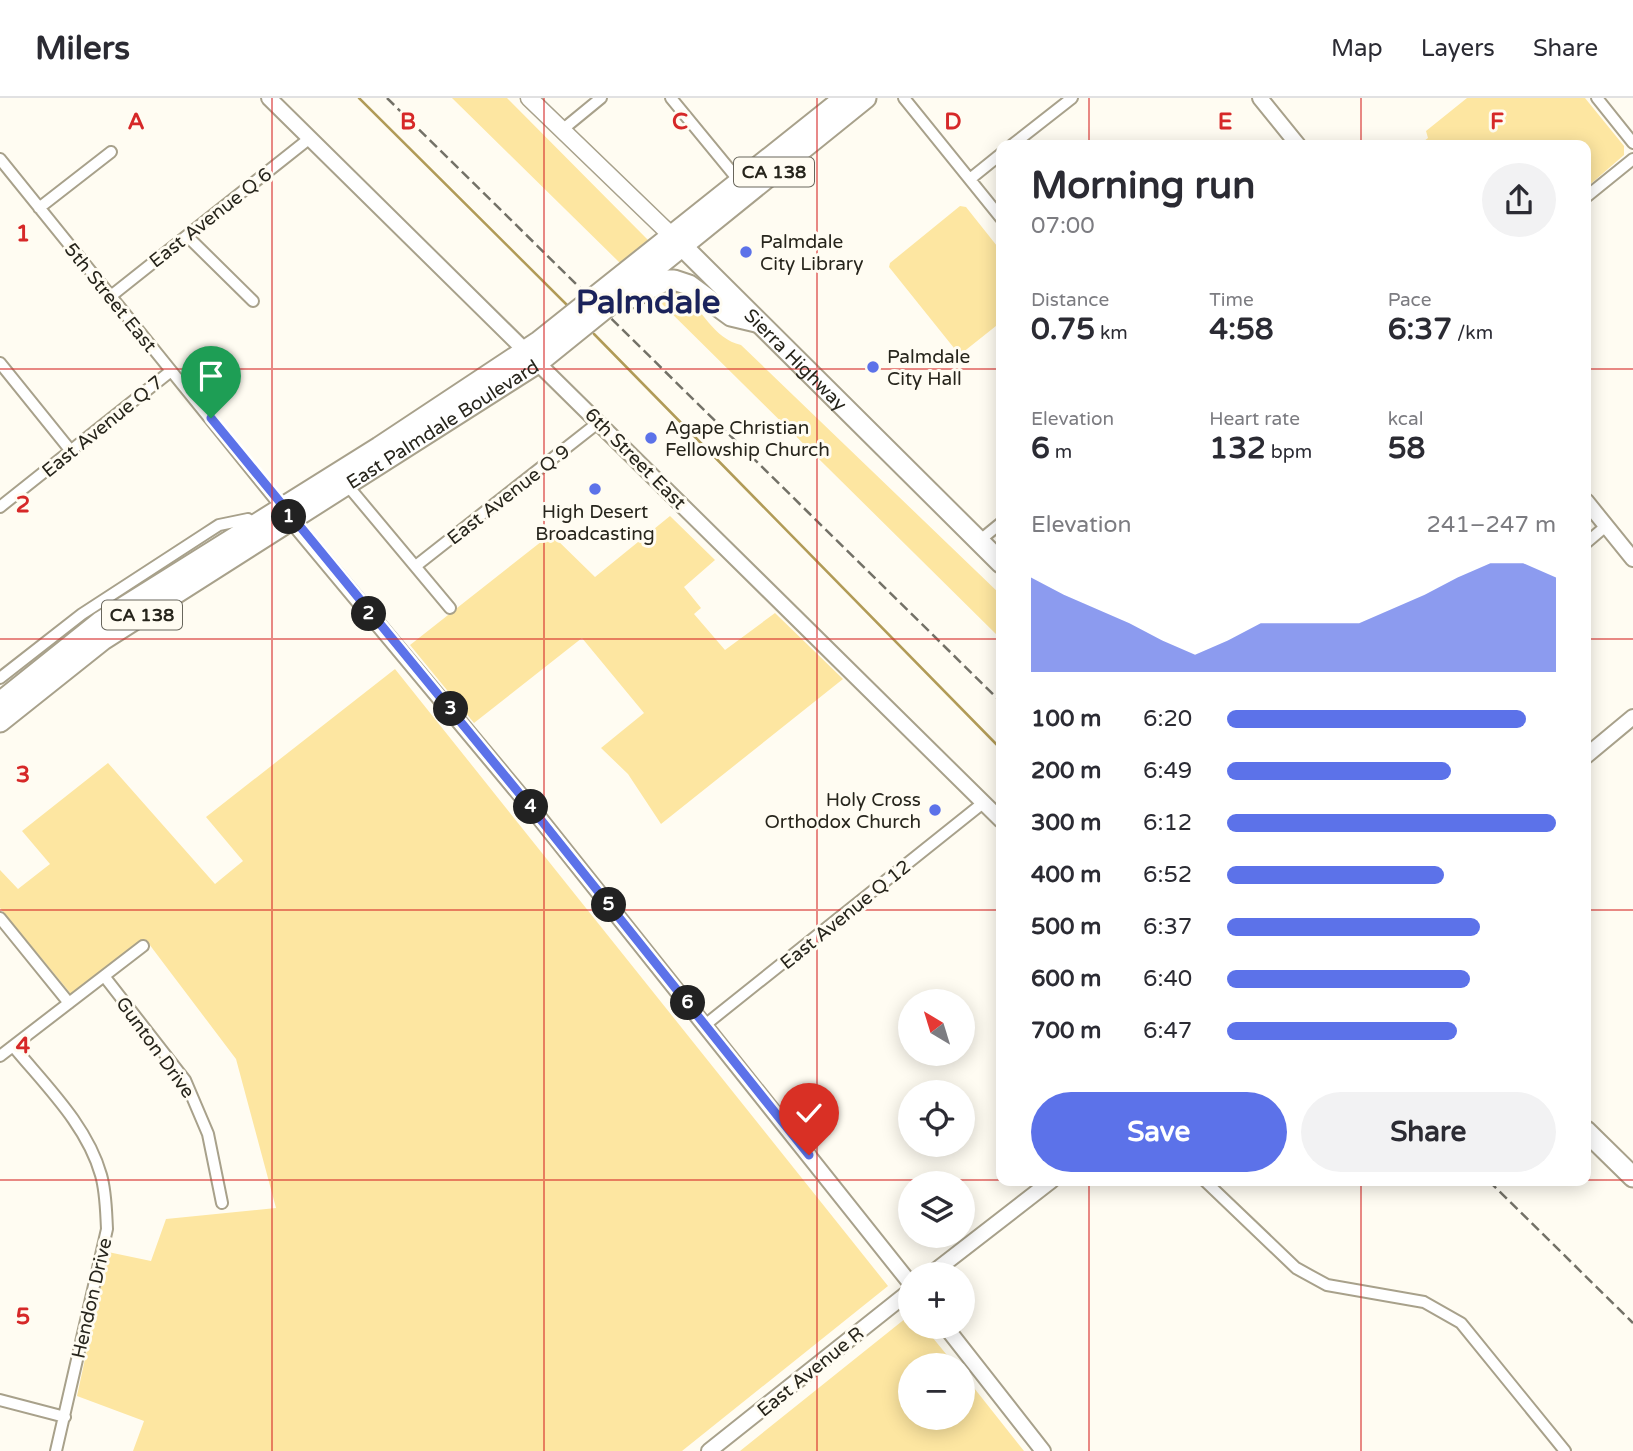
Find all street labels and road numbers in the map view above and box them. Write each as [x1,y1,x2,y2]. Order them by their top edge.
road number: CA 138 [734,158,814,186]
street label: East Avenue Q 6 [145,163,276,272]
street label: 5th Street East [60,239,161,357]
street label: Sierra Highway [740,305,851,415]
street label: East Palmdale Boulevard [343,355,543,494]
street label: East Avenue Q 7 [38,371,168,482]
street label: 6th Street East [580,404,690,514]
street label: East Avenue Q 9 [443,440,574,549]
road number: CA 138 [102,601,182,630]
street label: East Avenue Q 12 [776,856,915,974]
street label: Gunton Drive [111,993,199,1102]
street label: Hendon Drive [67,1236,117,1361]
street label: East Avenue R [753,1322,868,1421]

